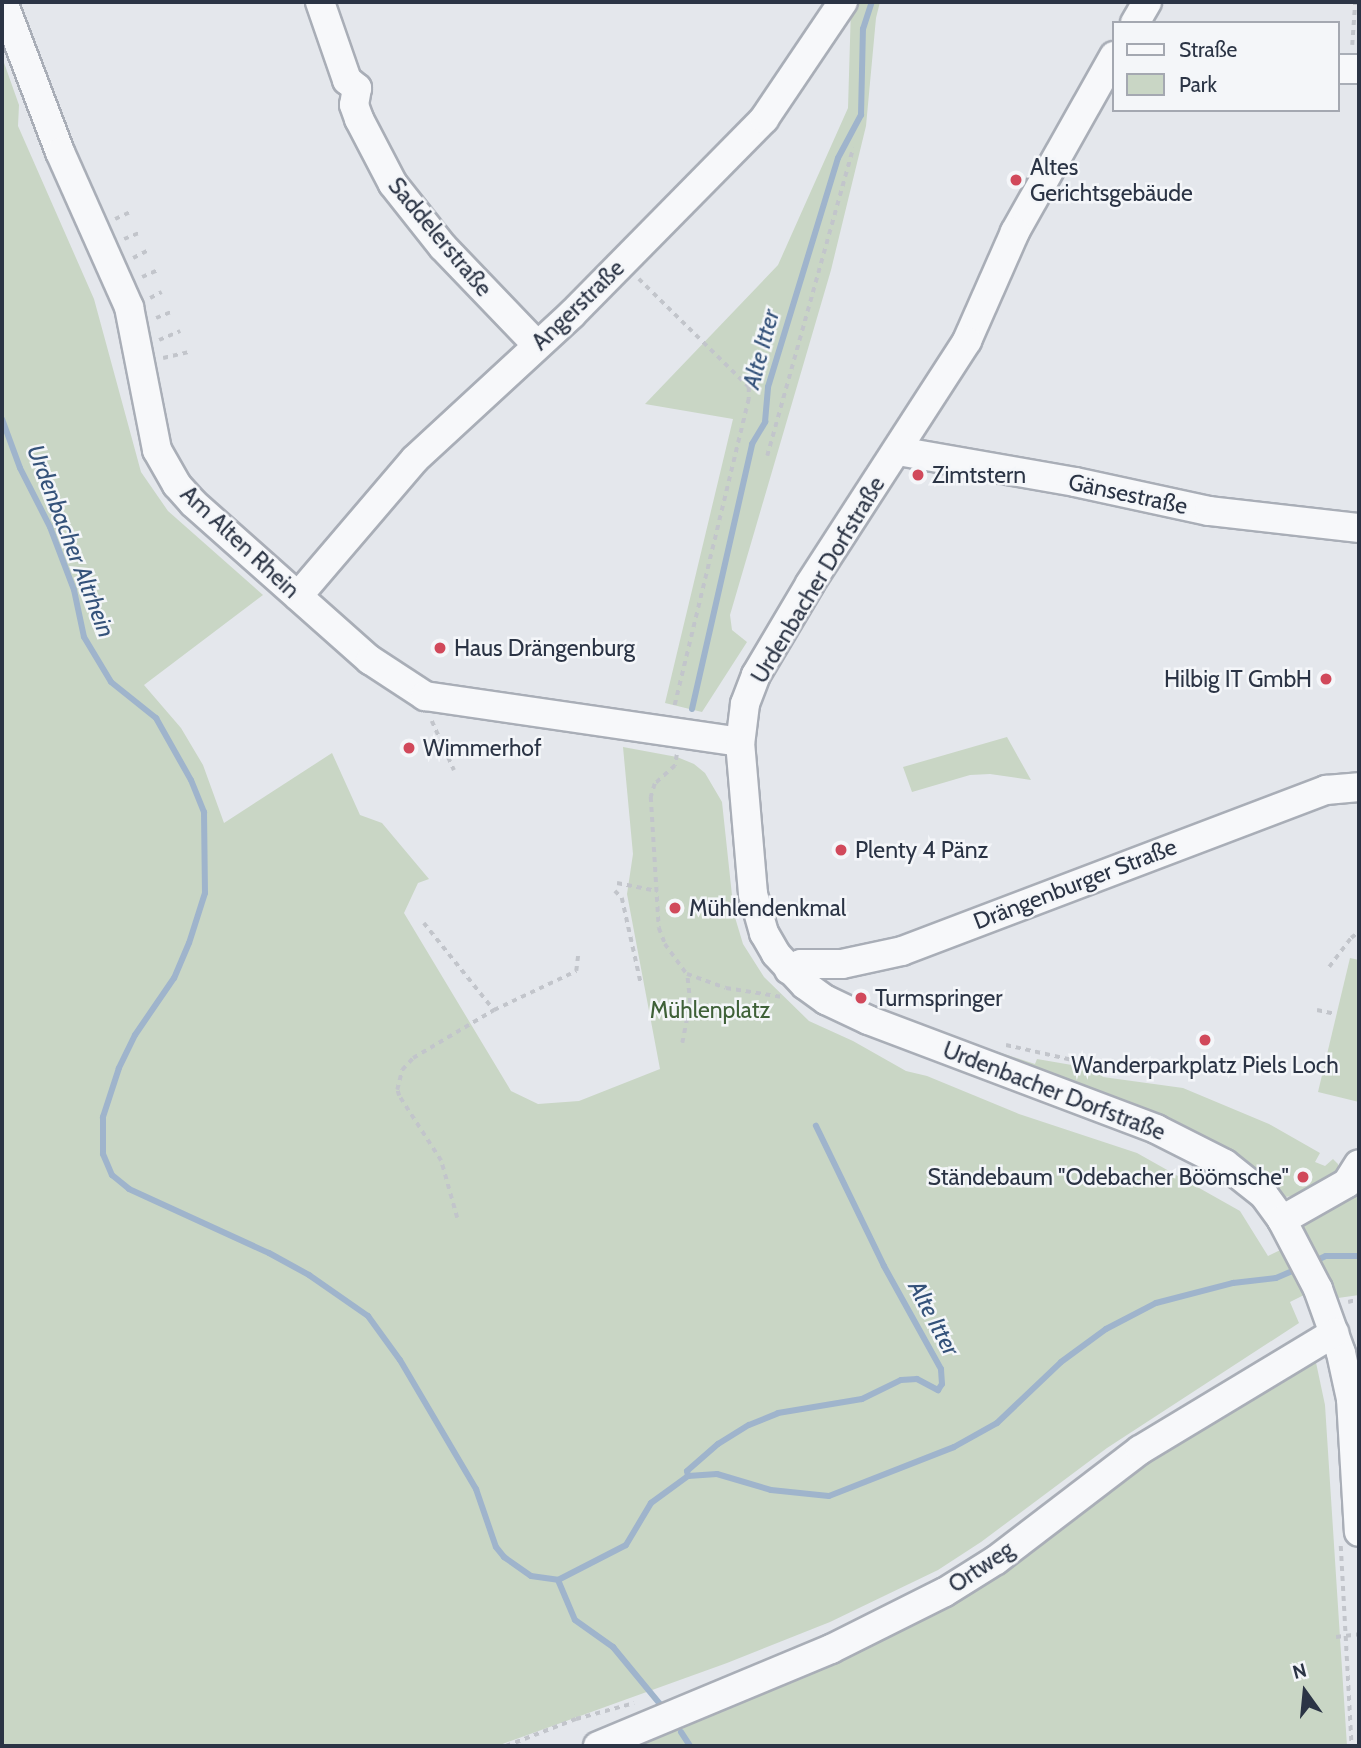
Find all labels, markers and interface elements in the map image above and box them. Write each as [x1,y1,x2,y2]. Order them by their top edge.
legend [1112,21,1340,112]
text: Straße [1179,37,1237,62]
text: Park [1179,72,1217,97]
place label: Altes Gerichtsgebäude [1030,153,1193,207]
street label: Saddelerstraße [382,172,498,302]
marker: Altes Gerichtsgebäude [1008,172,1024,188]
street label: Angerstraße [526,254,630,356]
water label: Alte Itter [737,306,785,392]
water label: Urdenbacher Altrhein [21,441,121,641]
place label: Zimtstern [932,461,1026,489]
marker: Zimtstern [910,467,926,483]
street label: Gänsestraße [1066,468,1190,520]
street label: Urdenbacher Dorfstraße [745,472,891,688]
street label: Am Alten Rhein [175,480,305,604]
place label: Haus Drängenburg [454,634,635,662]
marker: Haus Drängenburg [432,640,448,656]
place label: Hilbig IT GmbH [1164,665,1312,693]
marker: Hilbig IT GmbH [1318,671,1334,687]
place label: Wimmerhof [423,734,542,762]
marker: Wimmerhof [401,740,417,756]
street label: Drängenburger Straße [970,833,1180,935]
place label: Plenty 4 Pänz [855,836,988,864]
marker: Plenty 4 Pänz [833,842,849,858]
place label: Mühlendenkmal [689,894,846,922]
marker: Mühlendenkmal [667,900,683,916]
place label: Turmspringer [875,984,1003,1012]
marker: Turmspringer [853,990,869,1006]
park label: Mühlenplatz [650,996,770,1024]
marker: Wanderparkplatz Piels Loch [1197,1032,1213,1048]
street label: Urdenbacher Dorfstraße [939,1036,1169,1146]
place label: Wanderparkplatz Piels Loch [1071,1051,1339,1079]
place label: Ständebaum "Odebacher Böömsche" [928,1163,1289,1191]
marker: Ständebaum "Odebacher Böömsche" [1295,1169,1311,1185]
water label: Alte Itter [902,1276,966,1360]
street label: Ortweg [943,1535,1019,1599]
north arrow [1270,1657,1340,1727]
text: N [1290,1658,1309,1684]

